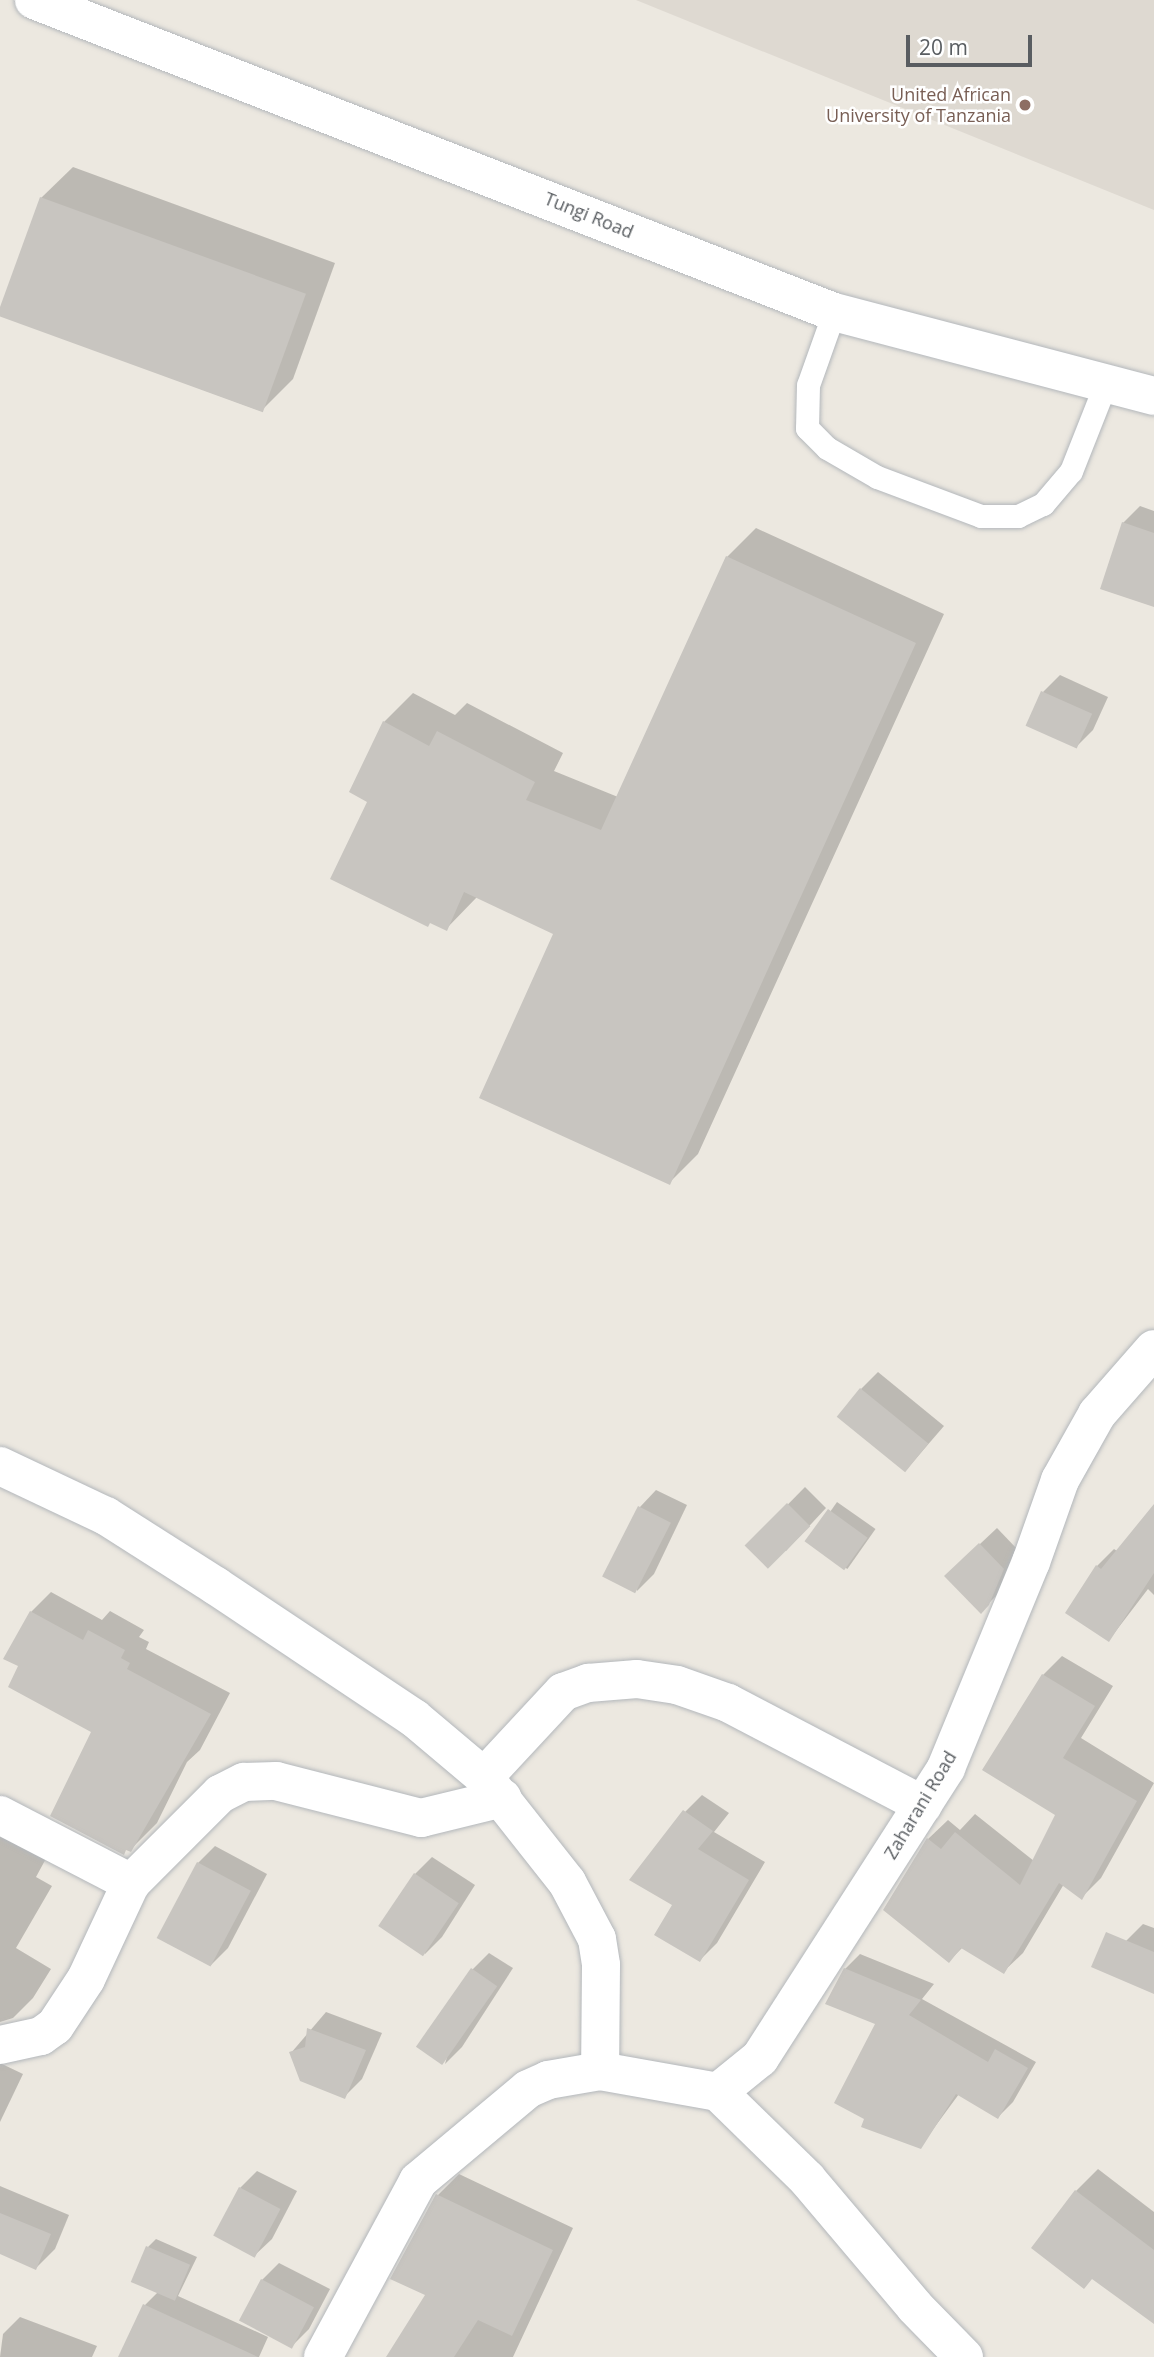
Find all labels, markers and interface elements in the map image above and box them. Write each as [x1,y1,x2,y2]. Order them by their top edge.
scale bar [909,21,1035,65]
text: 20 m [919,33,968,61]
place label: United African University of Tanzania [826,84,1011,126]
marker: United African University of Tanzania [1017,97,1033,113]
street label: Tungi Road [541,187,637,243]
street label: Zaharani Road [879,1747,961,1863]

